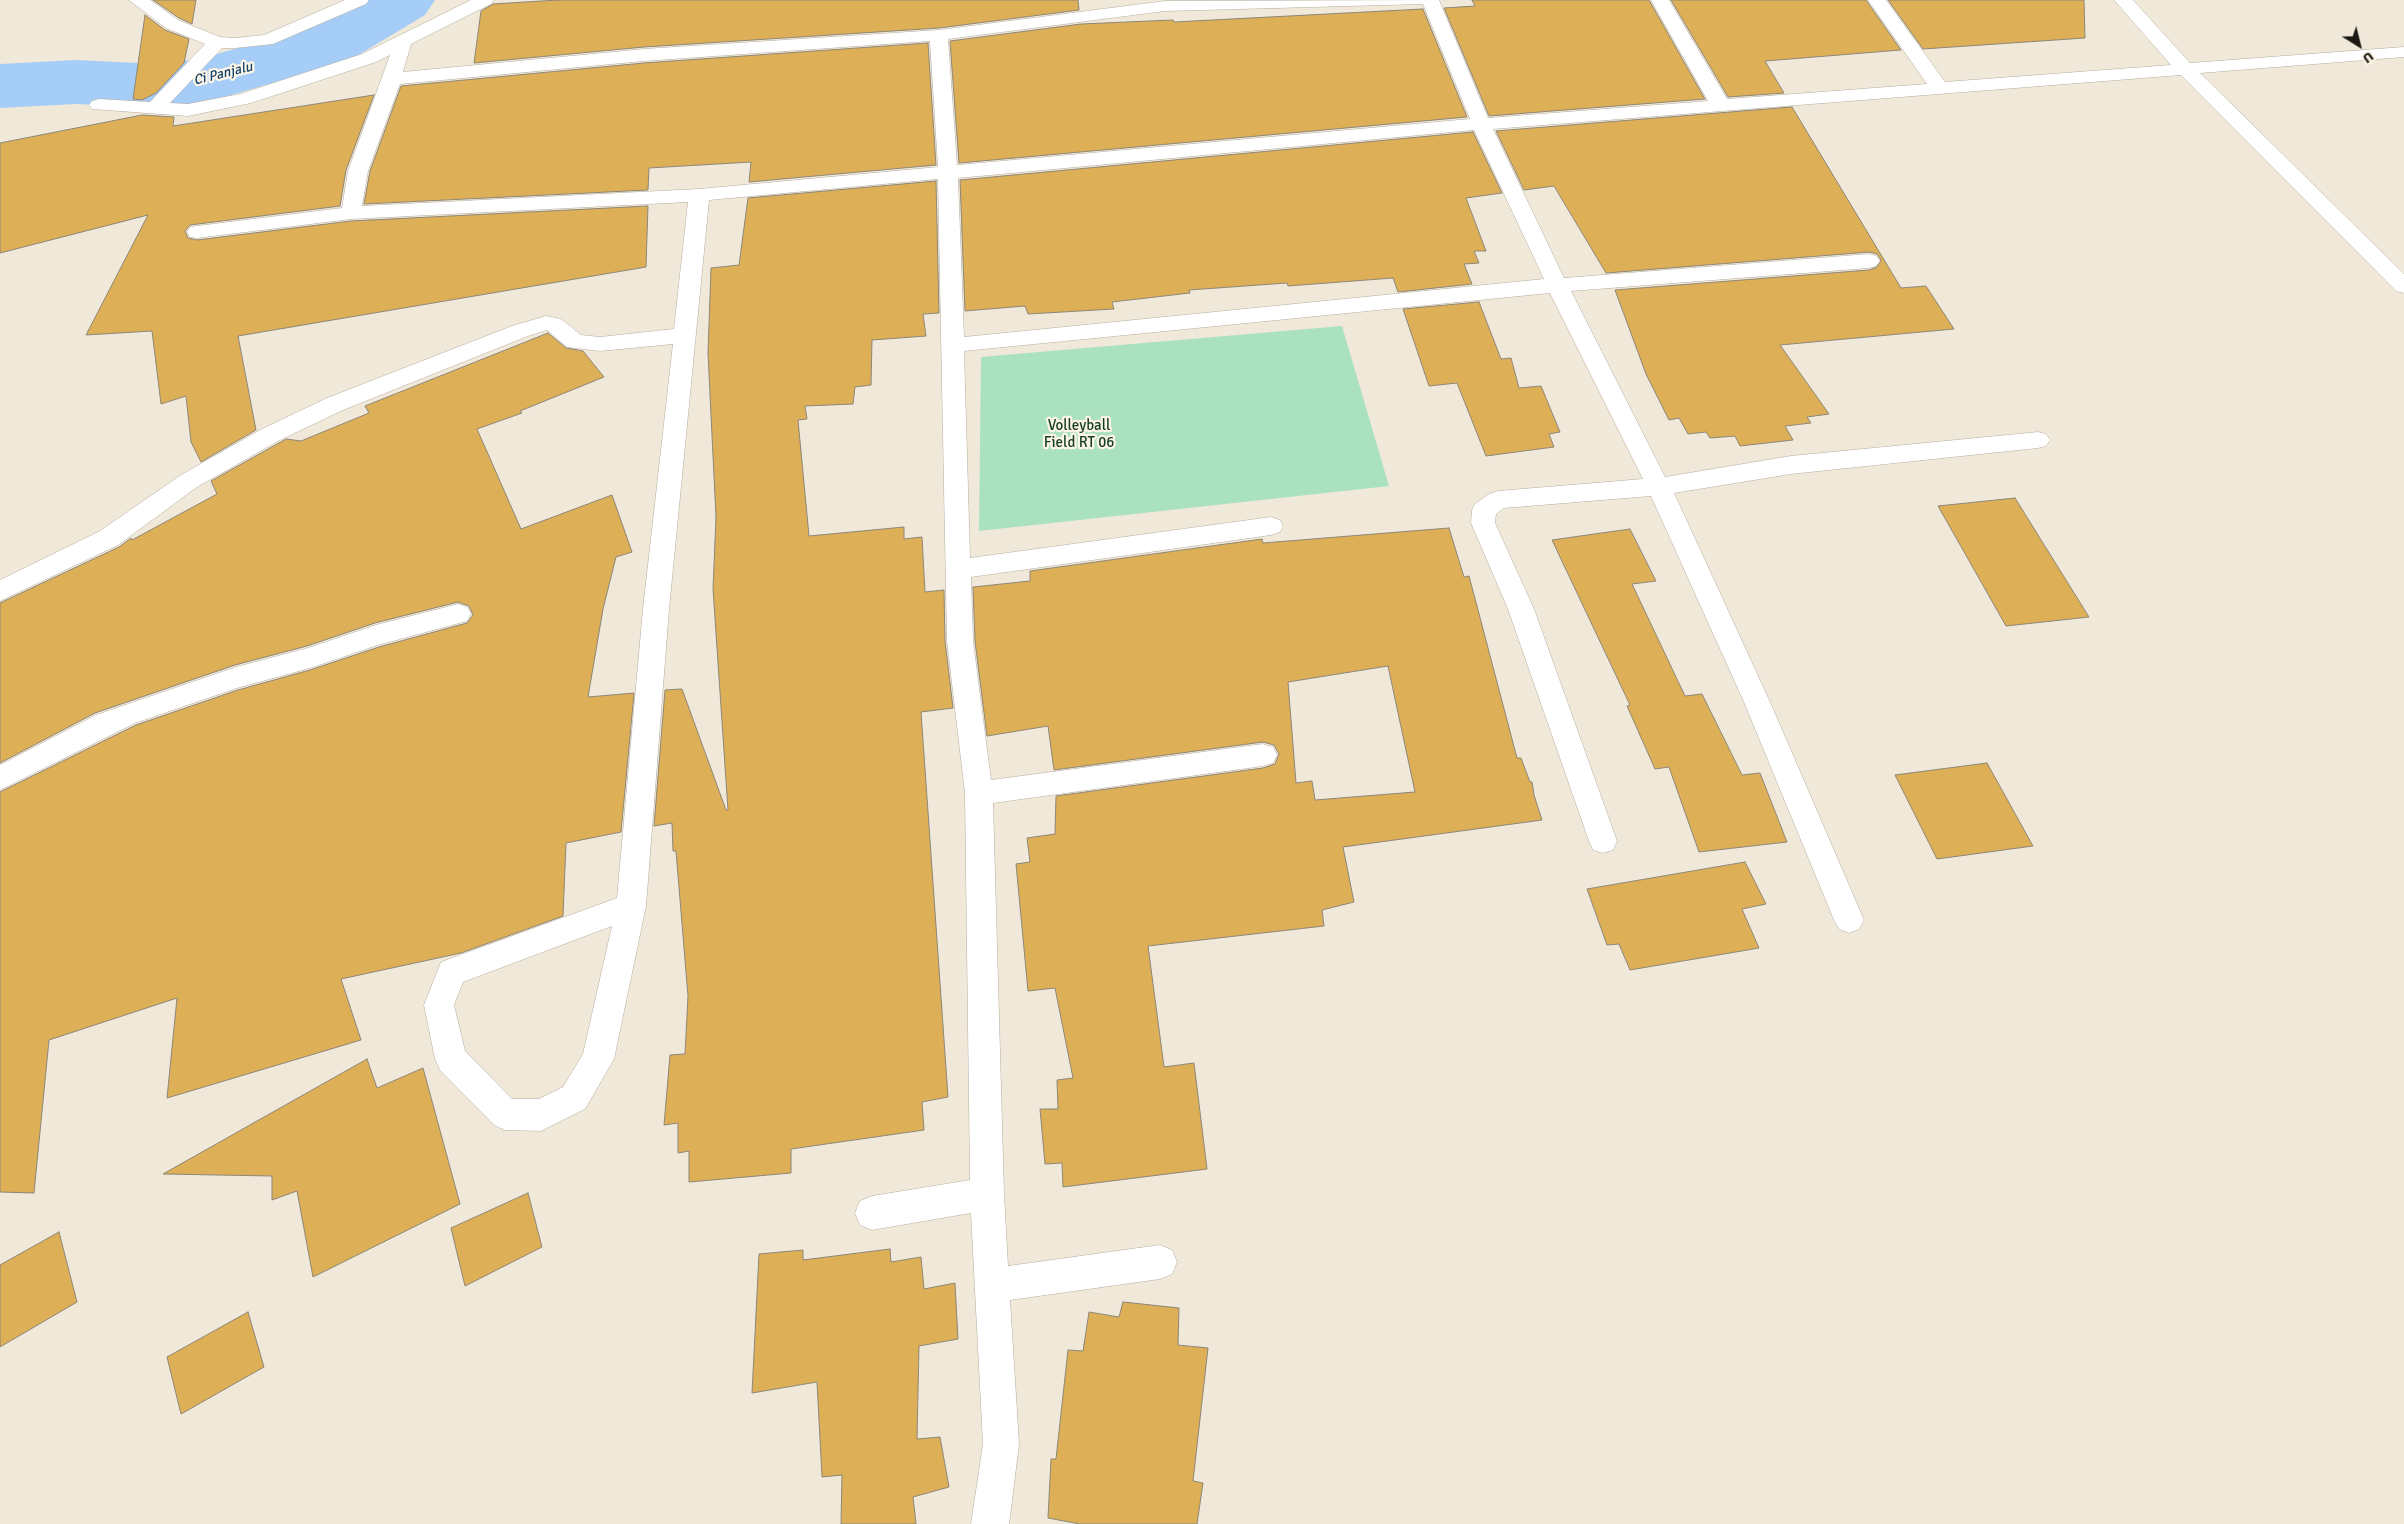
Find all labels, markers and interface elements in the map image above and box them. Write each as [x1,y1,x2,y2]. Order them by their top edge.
north arrow [2334,20,2384,70]
text: U [2359,48,2377,67]
water label: Ci Panjalu [192,59,254,89]
park label: Volleyball Field RT 06 [1044,417,1114,452]

